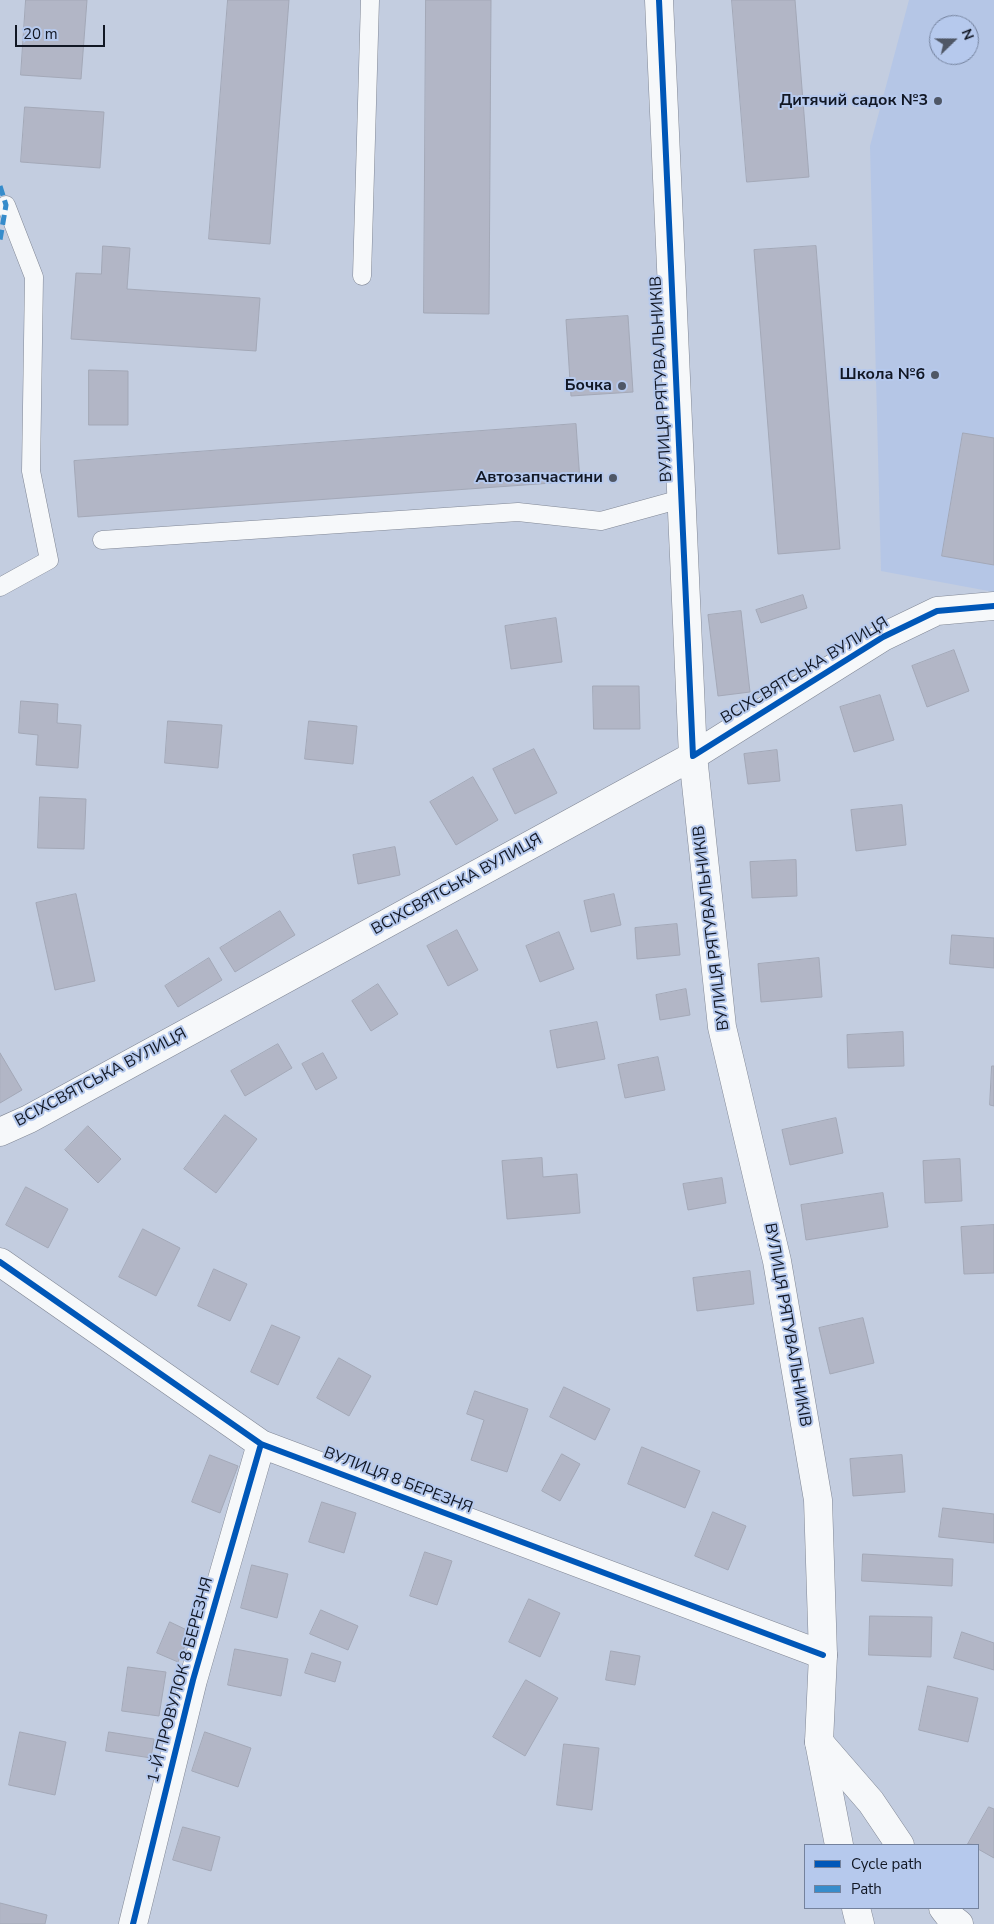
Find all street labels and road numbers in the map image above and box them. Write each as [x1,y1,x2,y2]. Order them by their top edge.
street label: ВУЛИЦЯ РЯТУВАЛЬНИКІВ [647,275,677,483]
street label: ВСІХСВЯТСЬКА ВУЛИЦЯ [718,613,892,729]
street label: ВУЛИЦЯ РЯТУВАЛЬНИКІВ [690,824,734,1032]
street label: ВСІХСВЯТСЬКА ВУЛИЦЯ [369,830,545,940]
street label: ВСІХСВЯТСЬКА ВУЛИЦЯ [12,1025,190,1131]
street label: ВУЛИЦЯ РЯТУВАЛЬНИКІВ [760,1222,814,1428]
street label: ВУЛИЦЯ 8 БЕРЕЗНЯ [321,1444,475,1518]
street label: 1-Й ПРОВУЛОК 8 БЕРЕЗНЯ [144,1575,218,1785]

